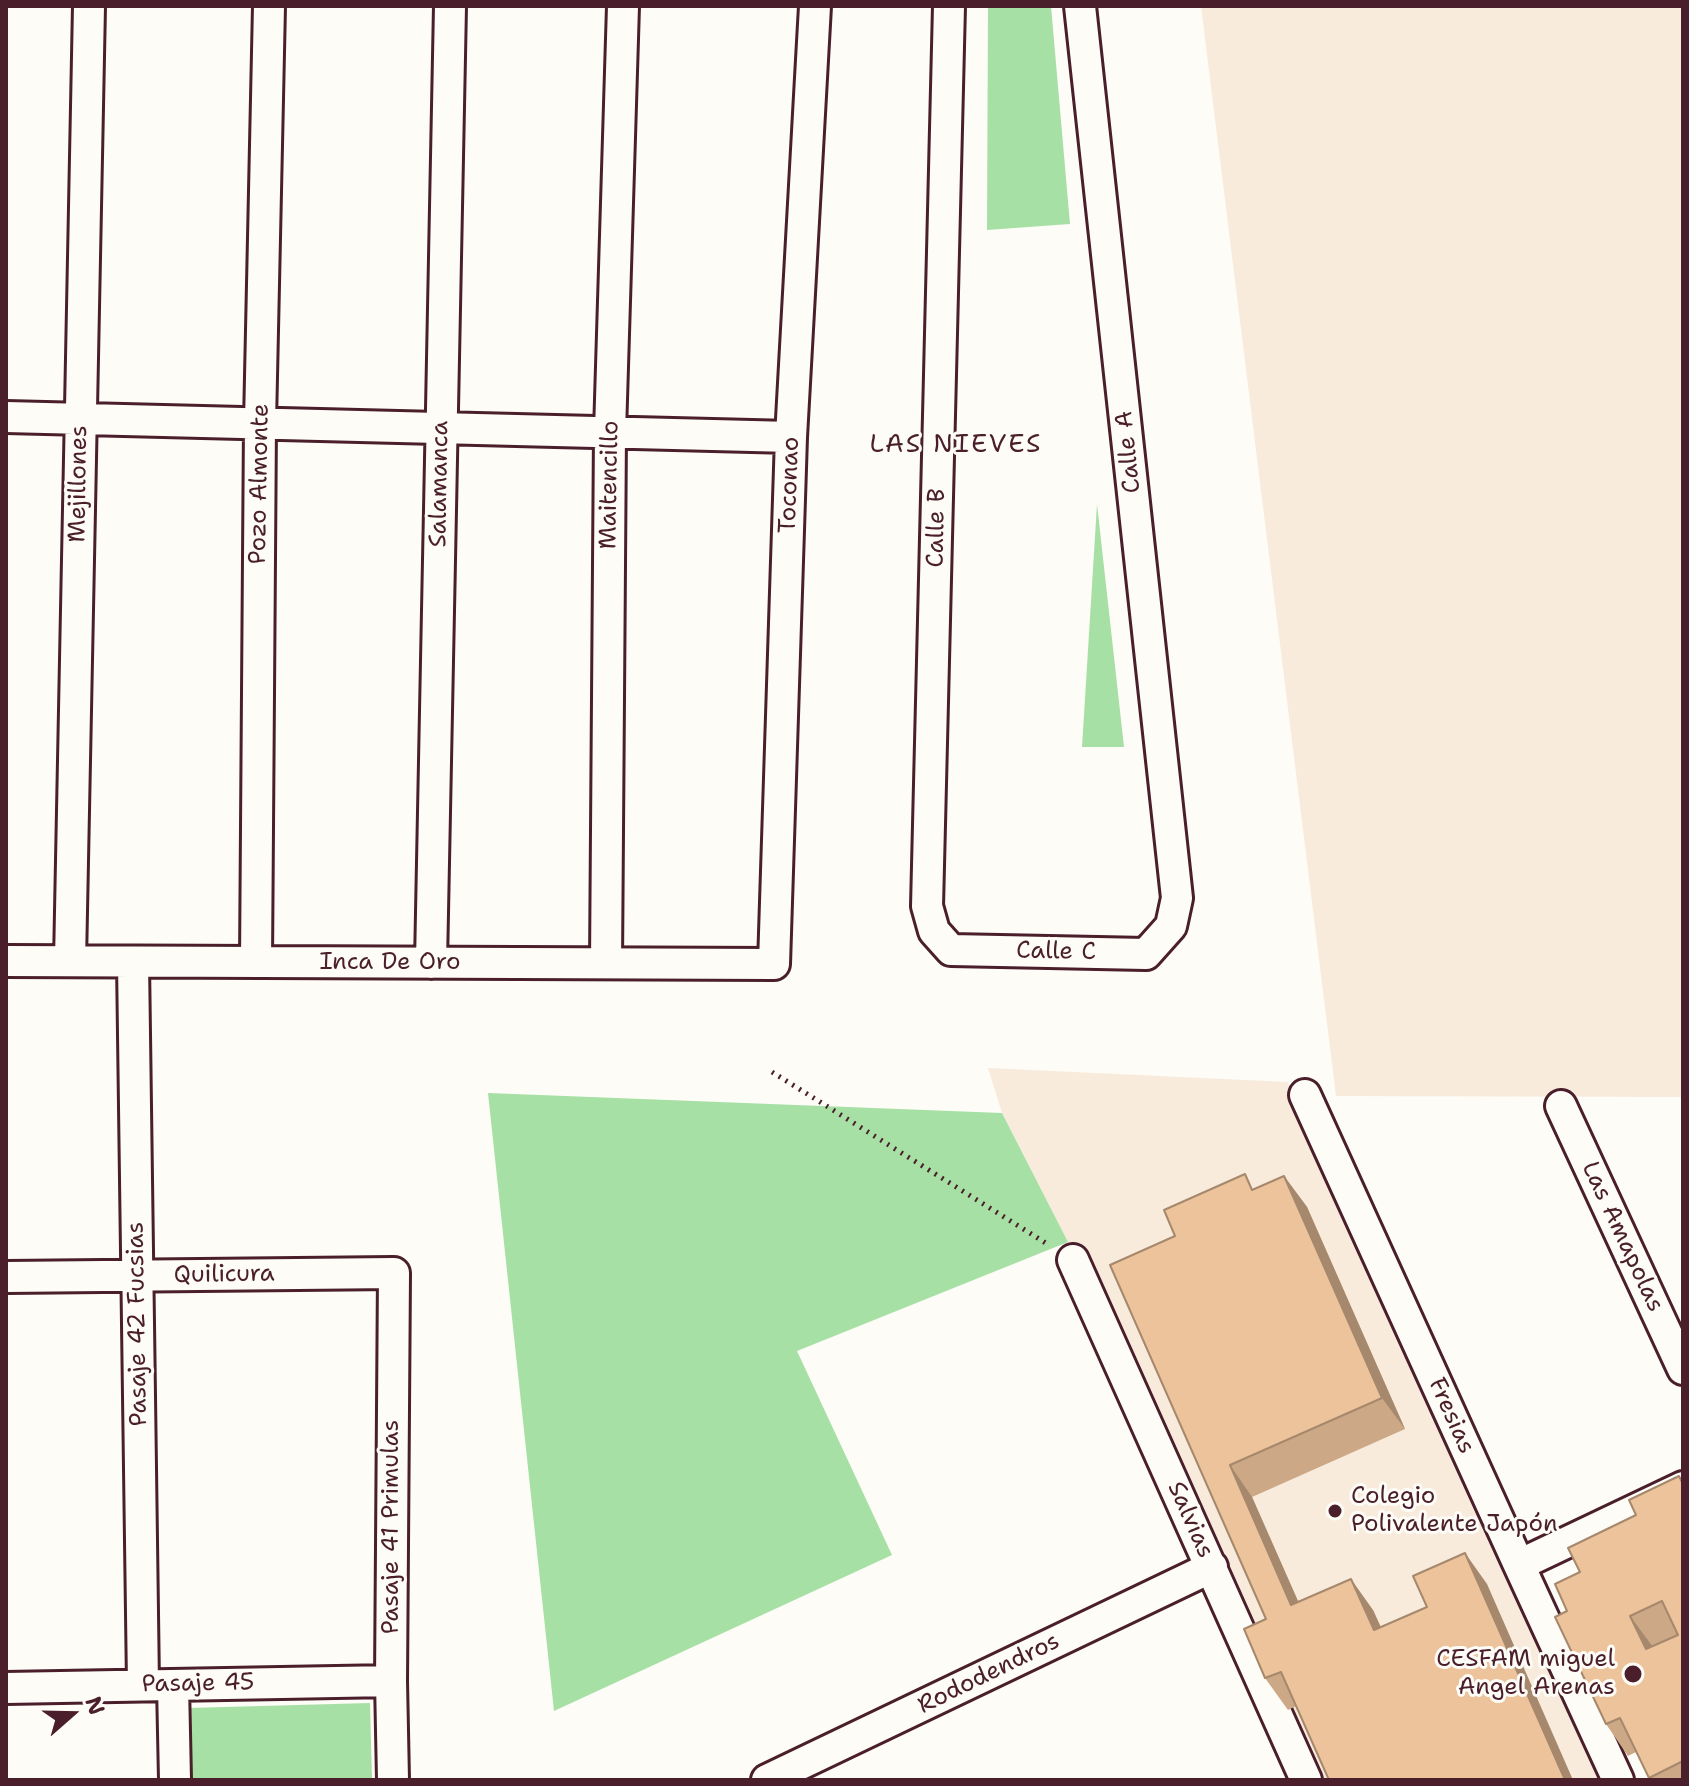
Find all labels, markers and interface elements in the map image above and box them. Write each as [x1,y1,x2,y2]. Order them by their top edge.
street label: Pozo Almonte [244,403,276,565]
street label: Calle A [1110,409,1148,495]
street label: Salamanca [424,420,456,548]
street label: Maitencillo [594,420,626,550]
street label: Mejillones [64,425,94,543]
district label: LAS NIEVES [869,429,1043,461]
street label: Toconao [774,436,806,534]
street label: Calle B [922,488,952,568]
street label: Calle C [1016,937,1096,967]
street label: Inca De Oro [319,949,461,977]
street label: Las Amapolas [1575,1157,1669,1317]
street label: Pasaje 42 Fucsias [122,1221,154,1427]
street label: Quilicura [173,1260,275,1290]
street label: Fresias [1422,1374,1480,1458]
street label: Pasaje 41 Primulas [378,1420,406,1634]
street label: Salvias [1160,1477,1220,1563]
place label: Colegio Polivalente Japón [1351,1483,1558,1539]
marker: Colegio Polivalente Japón [1326,1502,1344,1520]
street label: Rododendros [913,1627,1065,1721]
place label: CESFAM miguel Angel Arenas [1436,1646,1615,1702]
marker: CESFAM miguel Angel Arenas [1622,1663,1644,1685]
street label: Pasaje 45 [141,1669,255,1699]
north arrow [32,1674,112,1754]
text: N [78,1692,112,1719]

